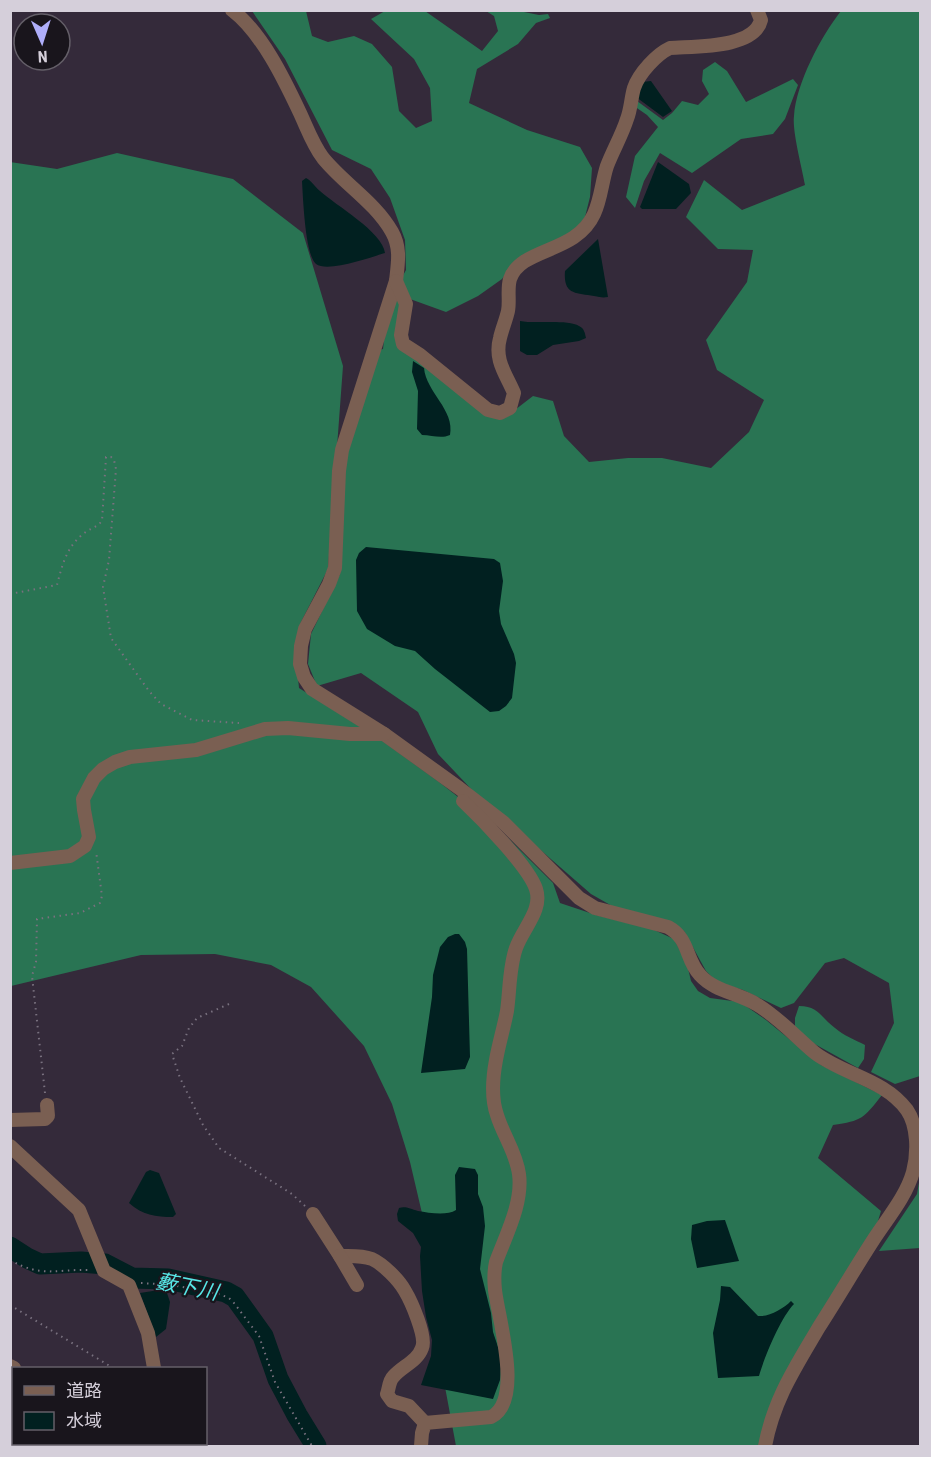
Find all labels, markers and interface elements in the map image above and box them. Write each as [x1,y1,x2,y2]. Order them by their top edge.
north arrow [12,12,72,72]
text: N [37,47,48,66]
water label: 藪下川 [154,1269,222,1305]
legend [12,1367,207,1445]
text: 道路 [66,1380,102,1401]
text: 水域 [66,1410,102,1431]

